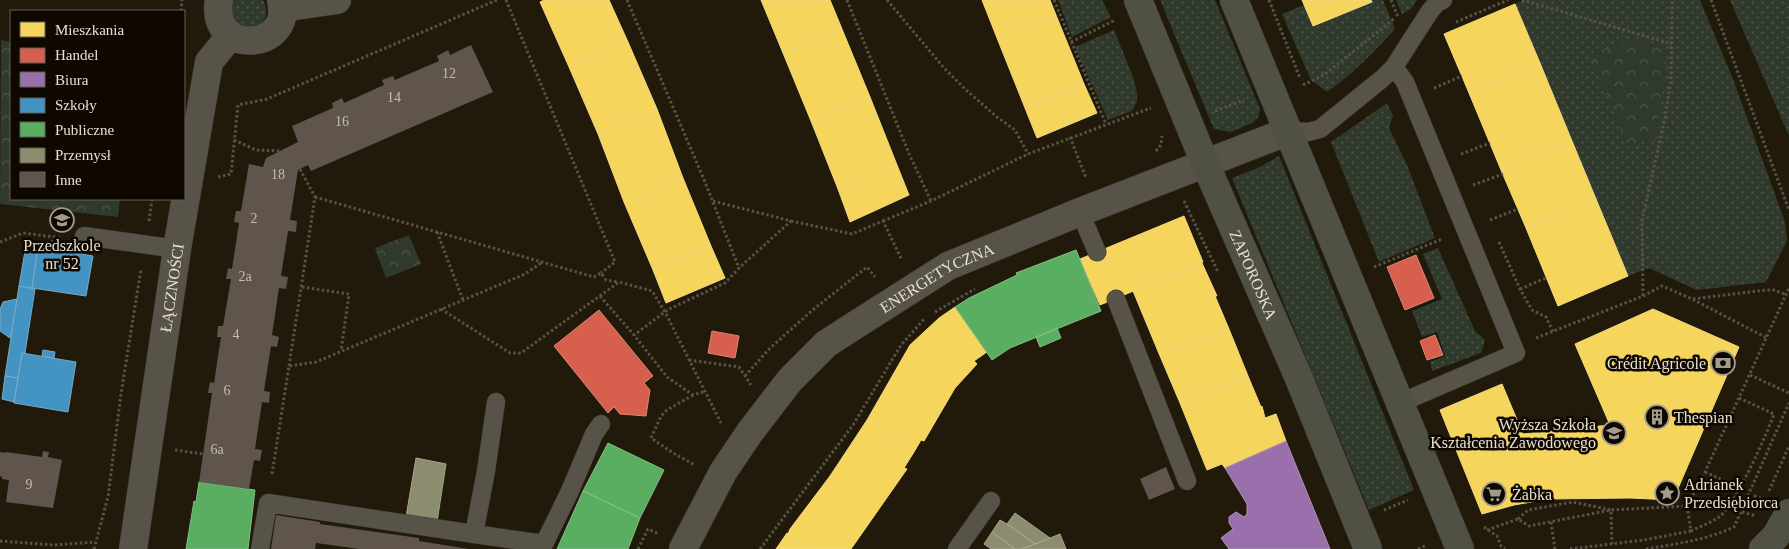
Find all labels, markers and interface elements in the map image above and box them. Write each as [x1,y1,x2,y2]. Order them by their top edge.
legend [10,10,185,200]
text: Mieszkania [55,22,124,38]
text: Handel [55,47,98,63]
house number: 12 [442,66,456,81]
text: Biura [55,72,89,88]
house number: 14 [387,90,401,105]
text: Szkoły [55,97,97,113]
house number: 16 [335,114,349,129]
text: Publiczne [55,122,114,138]
text: Przemysł [55,147,112,163]
house number: 18 [271,167,285,182]
text: Inne [55,172,82,188]
school or university icon: Przedszkole nr 52 [49,207,75,233]
house number: 2 [251,211,258,226]
street label: ZAPOROSKA [1226,227,1280,323]
place label: Przedszkole nr 52 [23,237,101,272]
street label: ENERGETYCZNA [877,240,997,316]
street label: ŁĄCZNOŚCI [157,242,187,334]
house number: 2a [238,269,252,284]
house number: 4 [233,327,240,342]
bank icon: Crédit Agricole [1710,350,1736,376]
place label: Crédit Agricole [1607,355,1706,373]
house number: 6 [224,383,231,398]
building icon: Thespian [1644,404,1670,430]
place label: Thespian [1674,409,1733,427]
place label: Wyższa Szkoła Kształcenia Zawodowego [1430,416,1596,452]
school or university icon: Wyższa Szkoła Kształcenia Zawodowego [1601,420,1627,446]
house number: 6a [210,442,224,457]
place label: Adrianek Przedsiębiorca [1684,476,1778,512]
house number: 9 [26,477,33,492]
place icon: Adrianek Przedsiębiorca [1654,480,1680,506]
supermarket icon: Żabka [1481,481,1507,507]
place label: Żabka [1512,486,1552,503]

